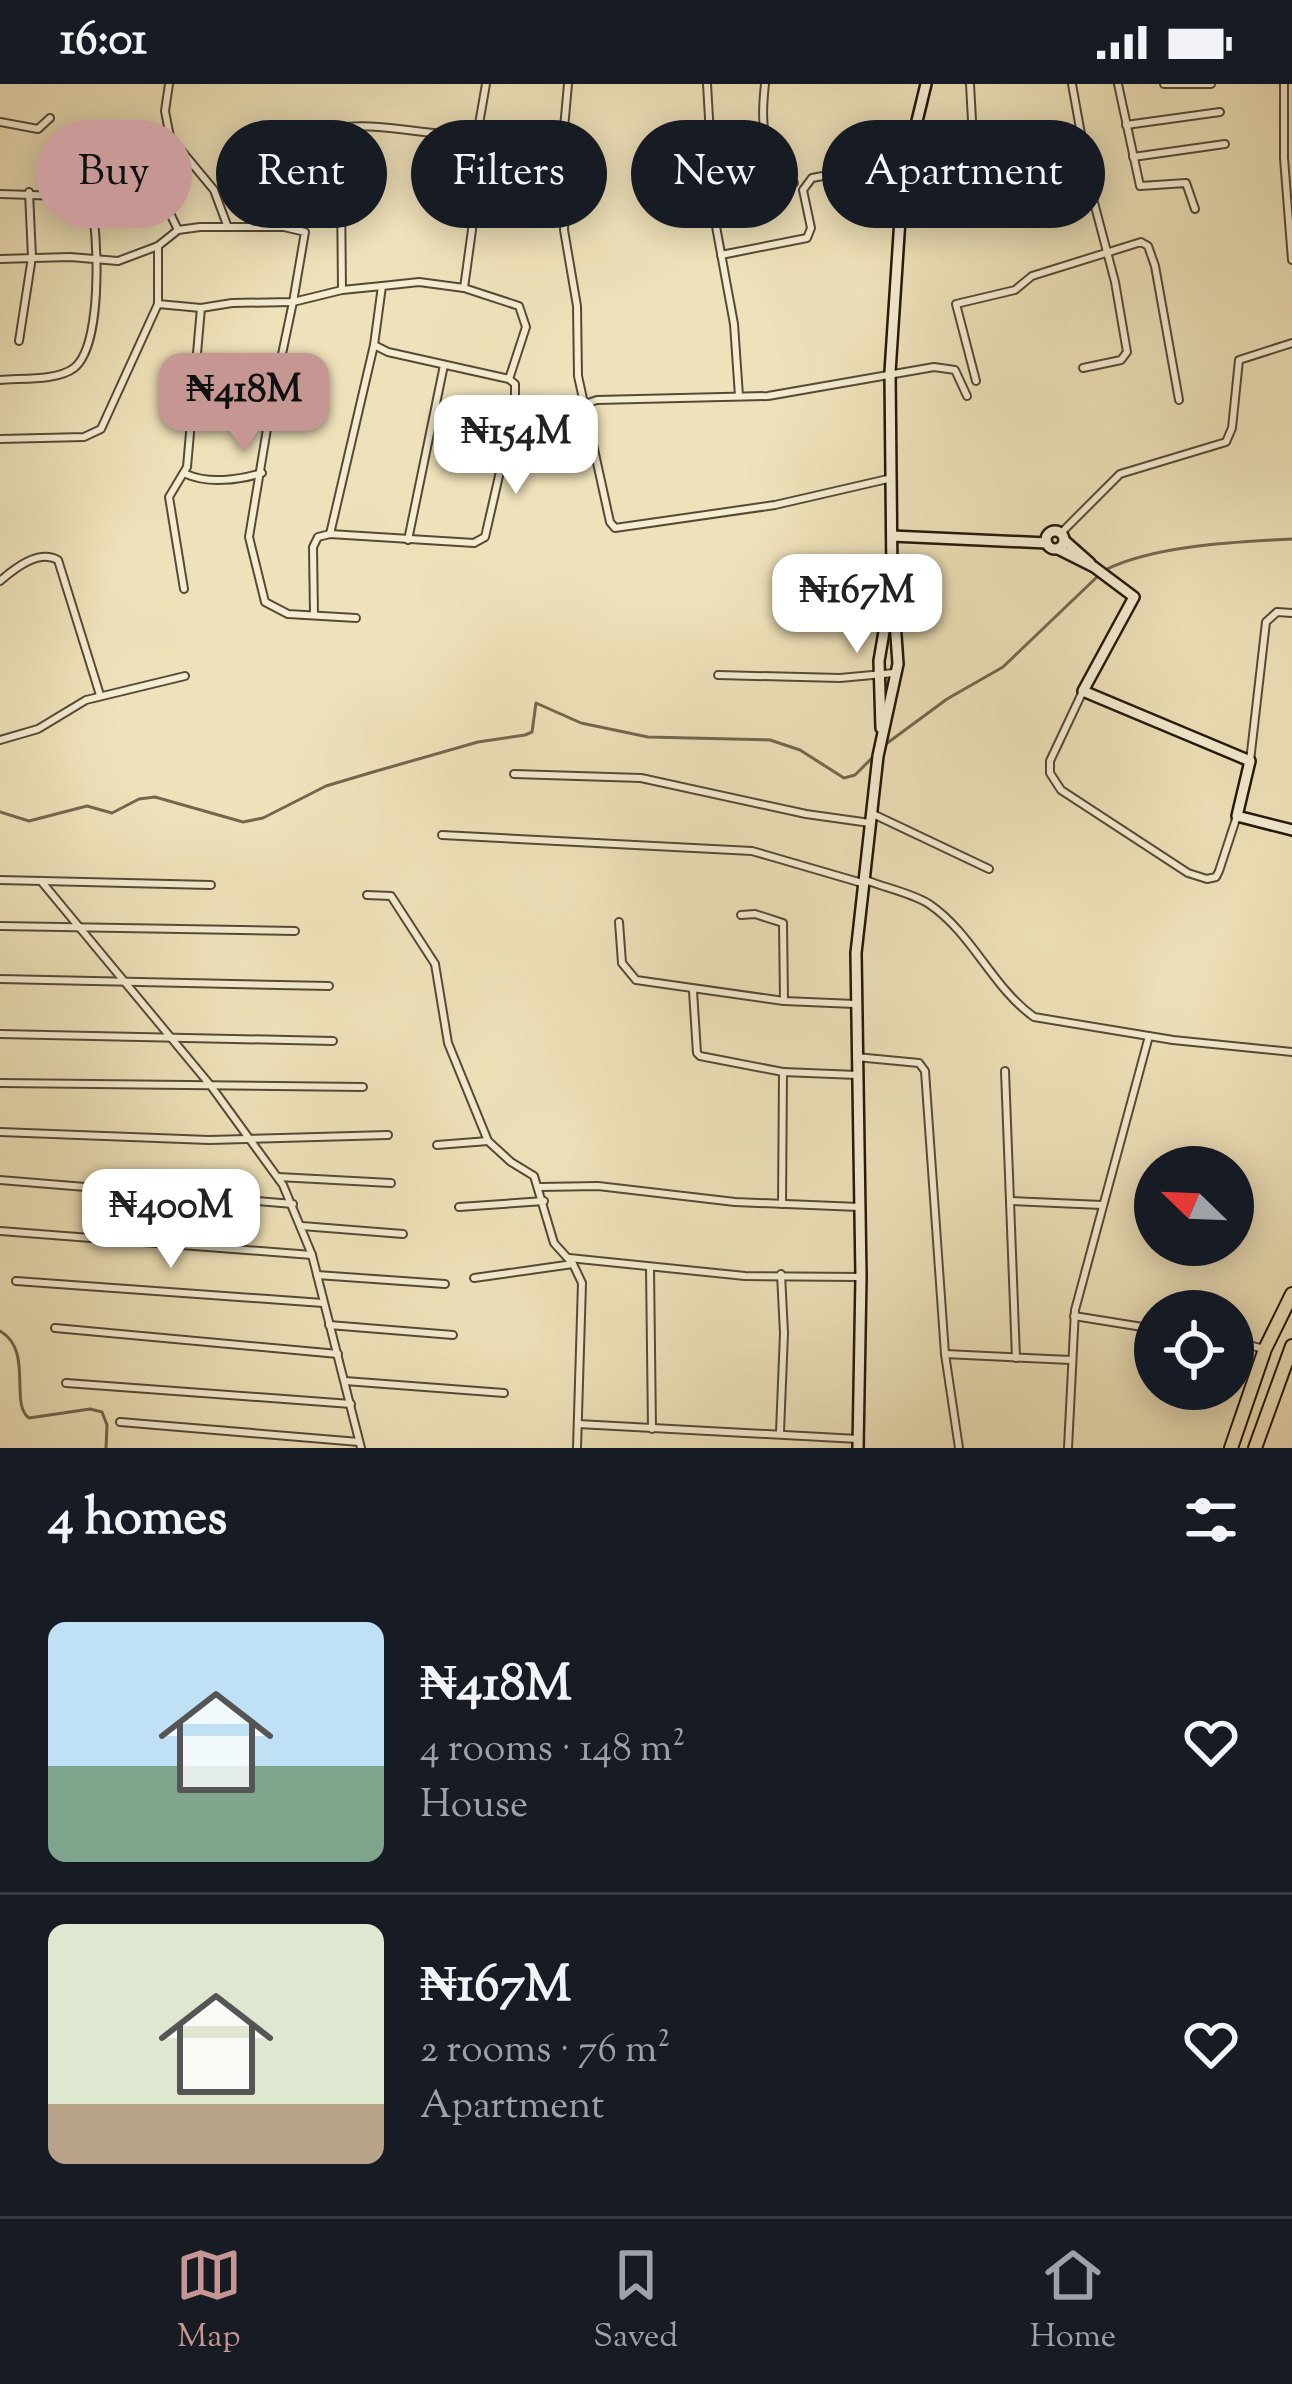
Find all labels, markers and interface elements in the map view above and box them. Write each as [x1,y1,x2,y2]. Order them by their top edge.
text: 16:01 [60,10,147,75]
chip: Buy [36,120,192,228]
chip: Rent [216,120,387,228]
chip: Filters [411,120,607,228]
chip: New [631,120,798,228]
chip: Apartment [822,120,1105,228]
pin: ₦418M [160,353,328,455]
text: ₦418M [186,364,302,420]
pin: ₦154M [432,395,600,497]
text: ₦154M [461,406,571,462]
pin: ₦167M [773,554,941,656]
text: ₦167M [799,565,915,621]
north arrow [1134,1146,1254,1266]
map controls [1134,1146,1254,1410]
pin: ₦400M [87,1169,255,1271]
text: ₦400M [109,1180,233,1236]
button: locate [1134,1290,1254,1410]
text: 4 homes [48,1484,227,1557]
icon: filters [1178,1487,1244,1553]
text: ₦418M [420,1650,572,1723]
icon: home [144,1670,288,1814]
icon: heart [1178,1709,1244,1775]
text: 4 rooms · 148 m² [420,1723,685,1779]
text: House [420,1779,528,1835]
text: ₦167M [420,1951,571,2024]
icon: home [144,1972,288,2116]
icon: heart [1178,2011,1244,2077]
text: 2 rooms · 76 m² [420,2024,671,2080]
text: Apartment [420,2080,604,2136]
tab: Map [176,2242,242,2362]
tab: Saved [593,2242,678,2362]
tab: Home [1030,2242,1116,2362]

